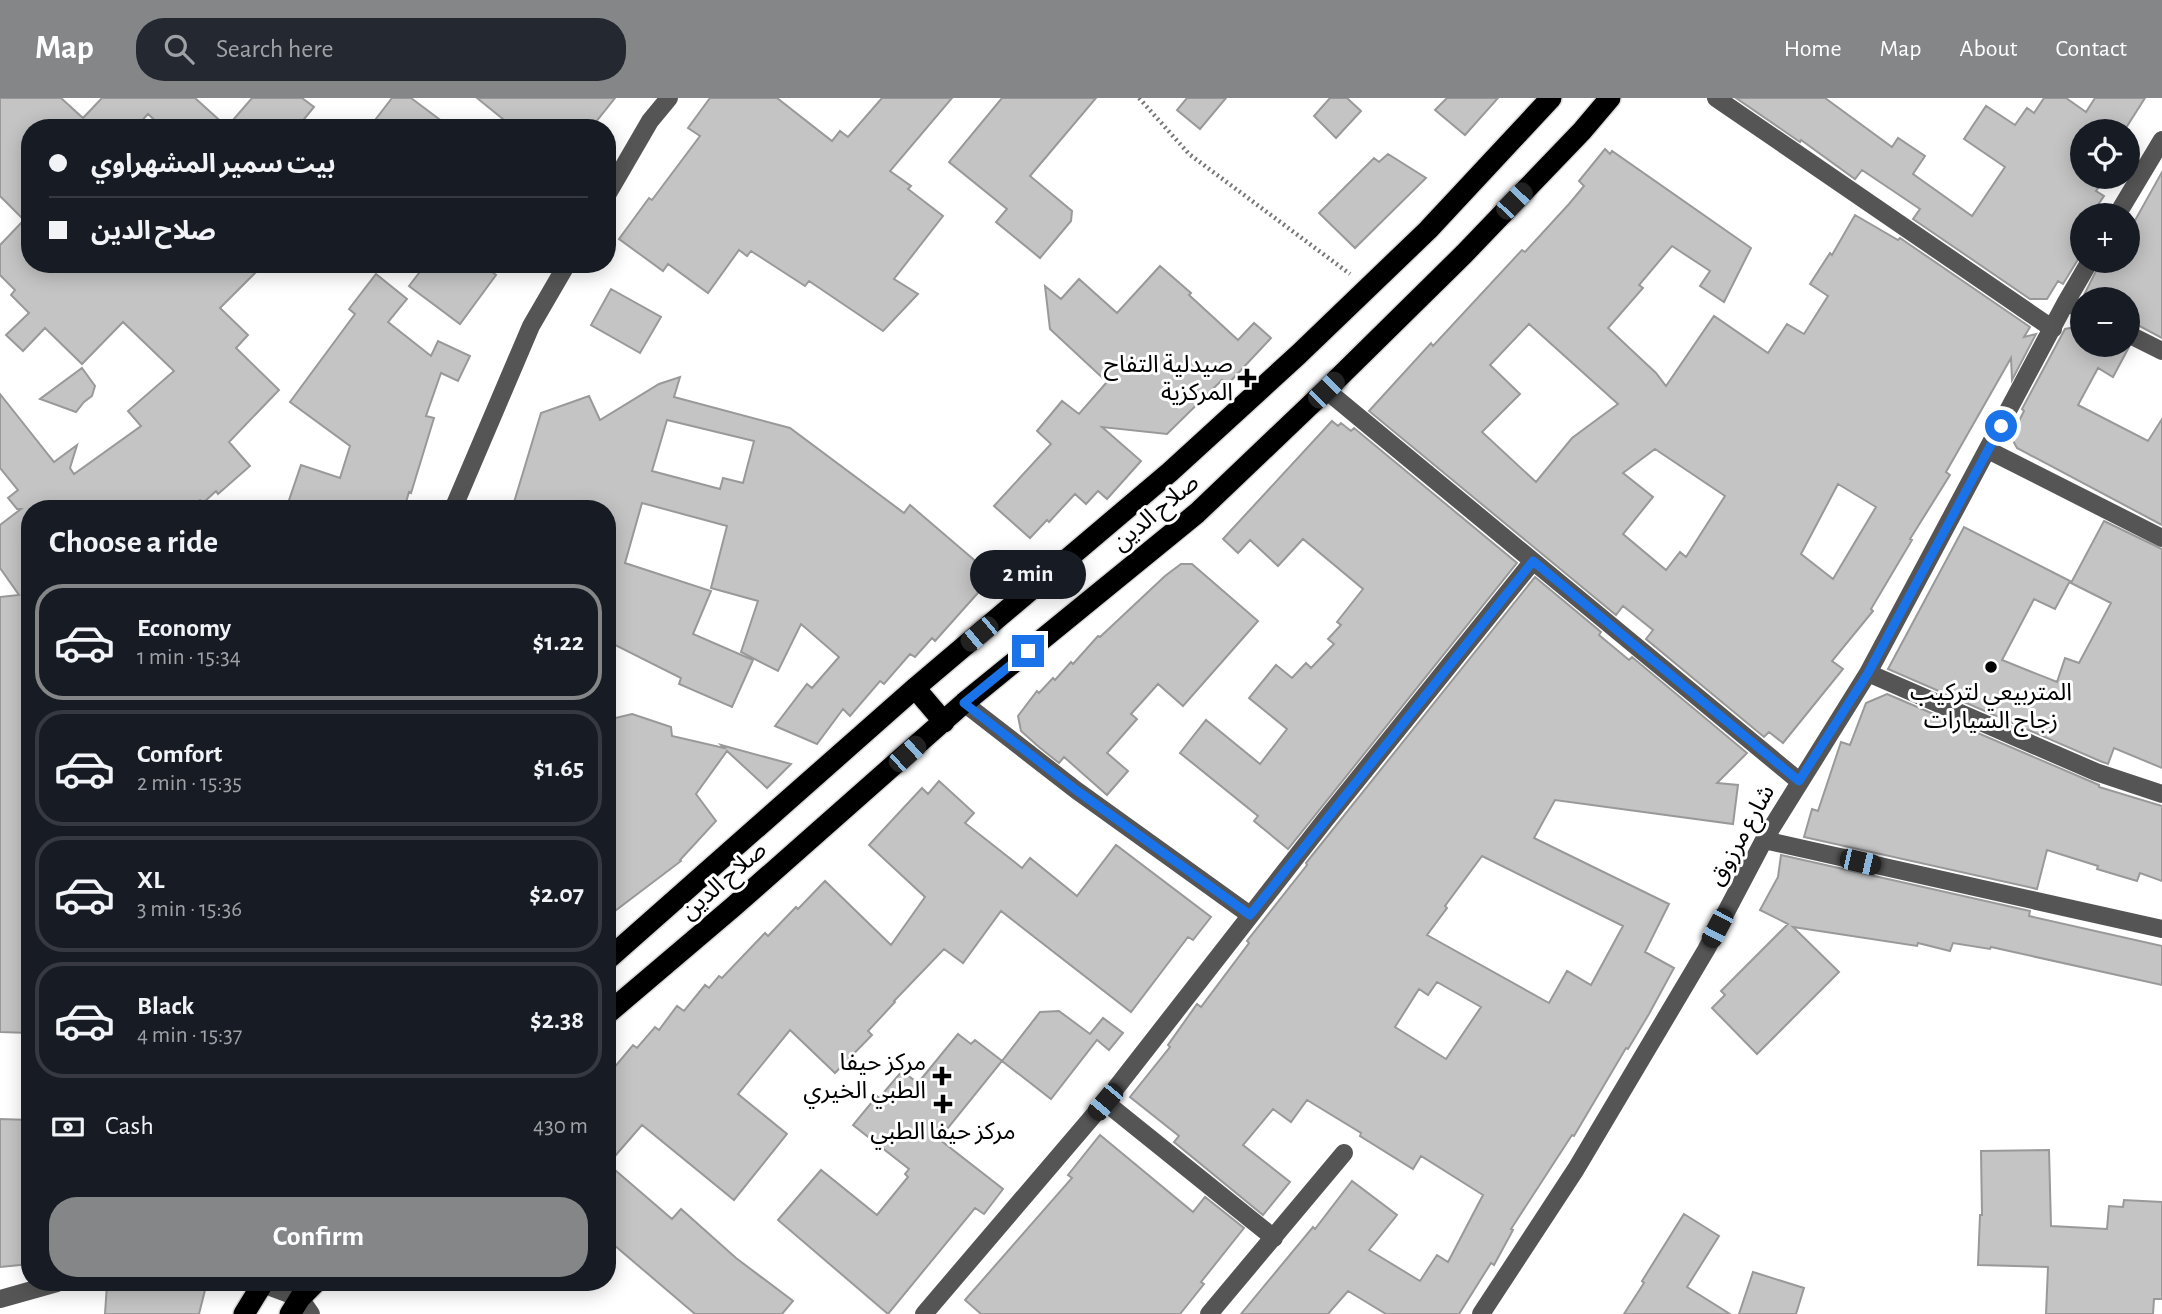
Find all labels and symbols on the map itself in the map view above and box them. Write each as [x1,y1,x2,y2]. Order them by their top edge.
car [1492,179,1537,223]
place label: صيدلية التفاح المركزية [1104,353,1233,406]
car [1304,368,1349,412]
marker: صيدلية التفاح المركزية [1239,370,1255,386]
route start [1985,410,2017,442]
street label: صلاح الدين [1108,470,1206,559]
callout: 2 min [970,550,1086,598]
car [957,612,1002,656]
route end [1012,635,1044,667]
marker: المتربيعي لتركيب زجاج السيارات [1983,659,1999,675]
place label: المتربيعي لتركيب زجاج السيارات [1910,681,2072,737]
car [885,732,930,776]
street label: شارع مرزوق [1704,781,1783,892]
street label: صلاح الدين [676,837,774,927]
car [1838,847,1883,877]
car [1698,905,1737,951]
place label: مركز حيفا الطبي الخيري [803,1051,926,1109]
marker: مركز حيفا الطبي الخيري [932,1066,952,1086]
car [1084,1079,1127,1125]
marker: مركز حيفا الطبي [933,1094,953,1114]
place label: مركز حيفا الطبي [870,1120,1016,1150]

